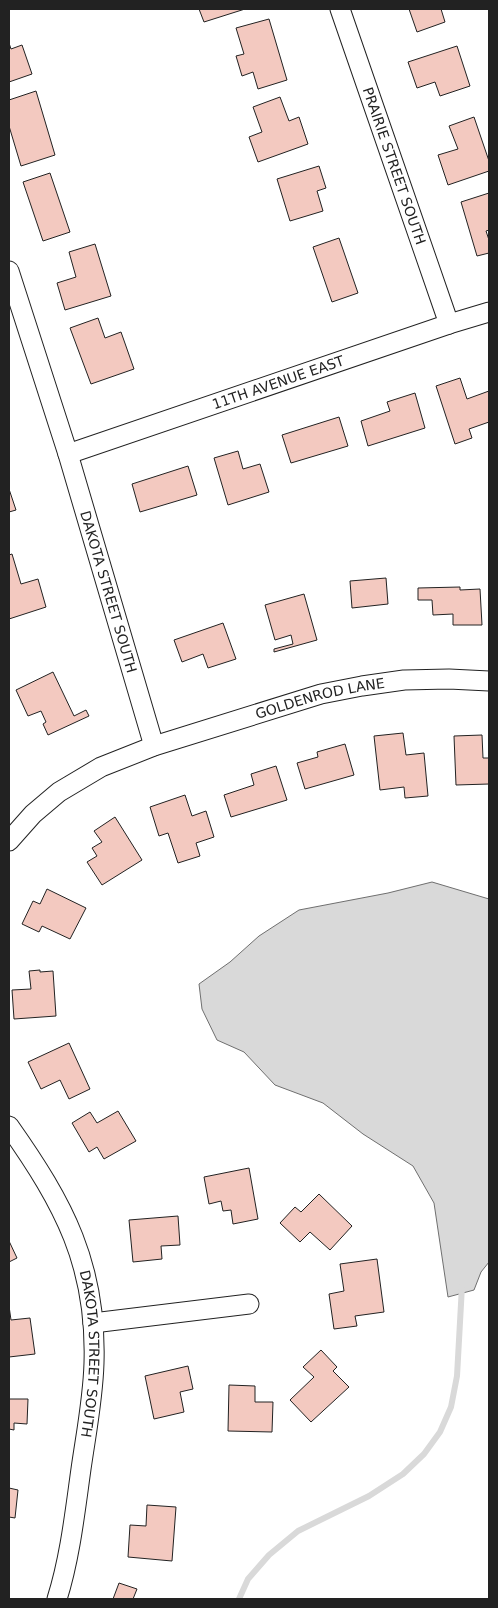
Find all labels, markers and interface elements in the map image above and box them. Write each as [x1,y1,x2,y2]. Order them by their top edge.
street label: PRAIRIE STREET SOUTH [360,85,429,247]
street label: 11TH AVENUE EAST [210,352,347,412]
street label: DAKOTA STREET SOUTH [77,509,140,675]
street label: GOLDENROD LANE [253,675,386,722]
street label: DAKOTA STREET SOUTH [77,1269,102,1439]

